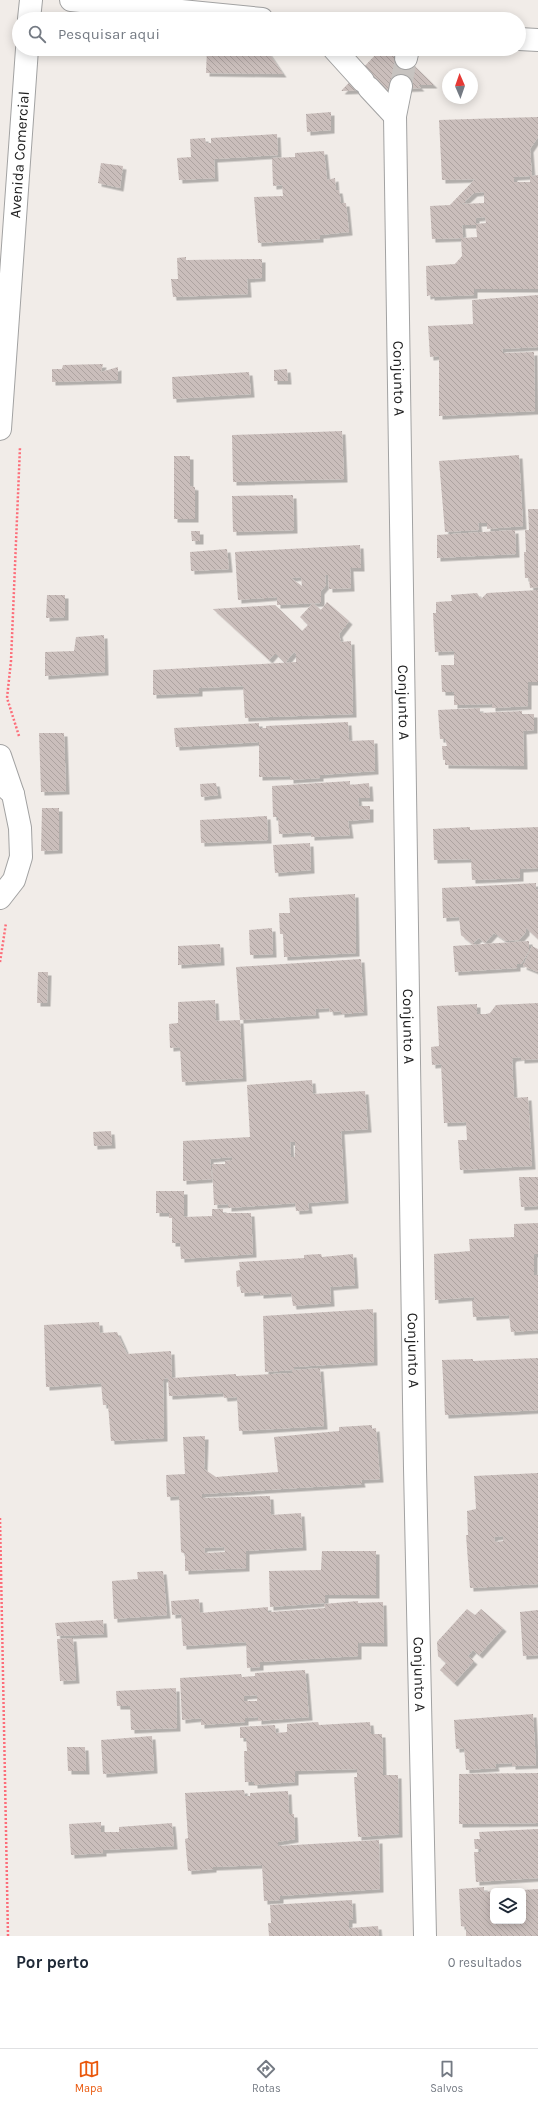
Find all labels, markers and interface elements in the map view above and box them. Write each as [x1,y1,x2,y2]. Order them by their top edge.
search box [12,12,526,56]
icon: search [26,23,48,45]
text: Pesquisar aqui [58,25,160,43]
north arrow [442,68,478,104]
street label: Avenida Comercial [6,91,33,219]
street label: Conjunto A [389,341,408,417]
street label: Conjunto A [394,665,413,741]
street label: Conjunto A [399,988,418,1064]
street label: Conjunto A [404,1312,423,1388]
street label: Conjunto A [410,1636,429,1712]
map controls [490,1888,526,1924]
button: layers [490,1888,526,1924]
text: Por perto [16,1952,89,1972]
text: 0 resultados [448,1955,522,1970]
tab: Mapa [75,2058,103,2095]
tab: Rotas [252,2058,281,2095]
tab: Salvos [430,2058,463,2095]

